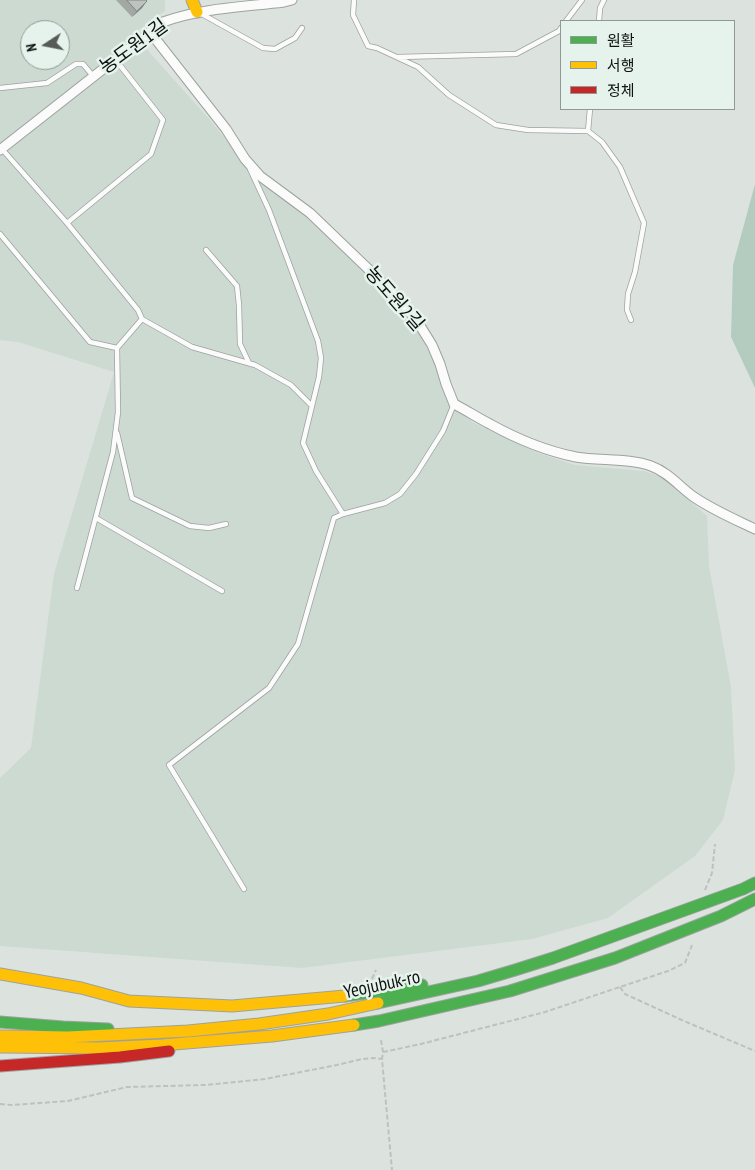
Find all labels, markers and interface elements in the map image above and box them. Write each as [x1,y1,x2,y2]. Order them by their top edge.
street label: 농도원1길 [96,15,172,79]
north arrow [20,20,70,70]
legend [560,20,735,110]
text: 원활 [607,31,635,50]
text: N [22,42,41,53]
text: 서행 [607,56,635,75]
text: 정체 [607,81,635,100]
street label: 농도원2길 [360,262,428,336]
street label: Yeojubuk-ro [342,966,422,1004]

